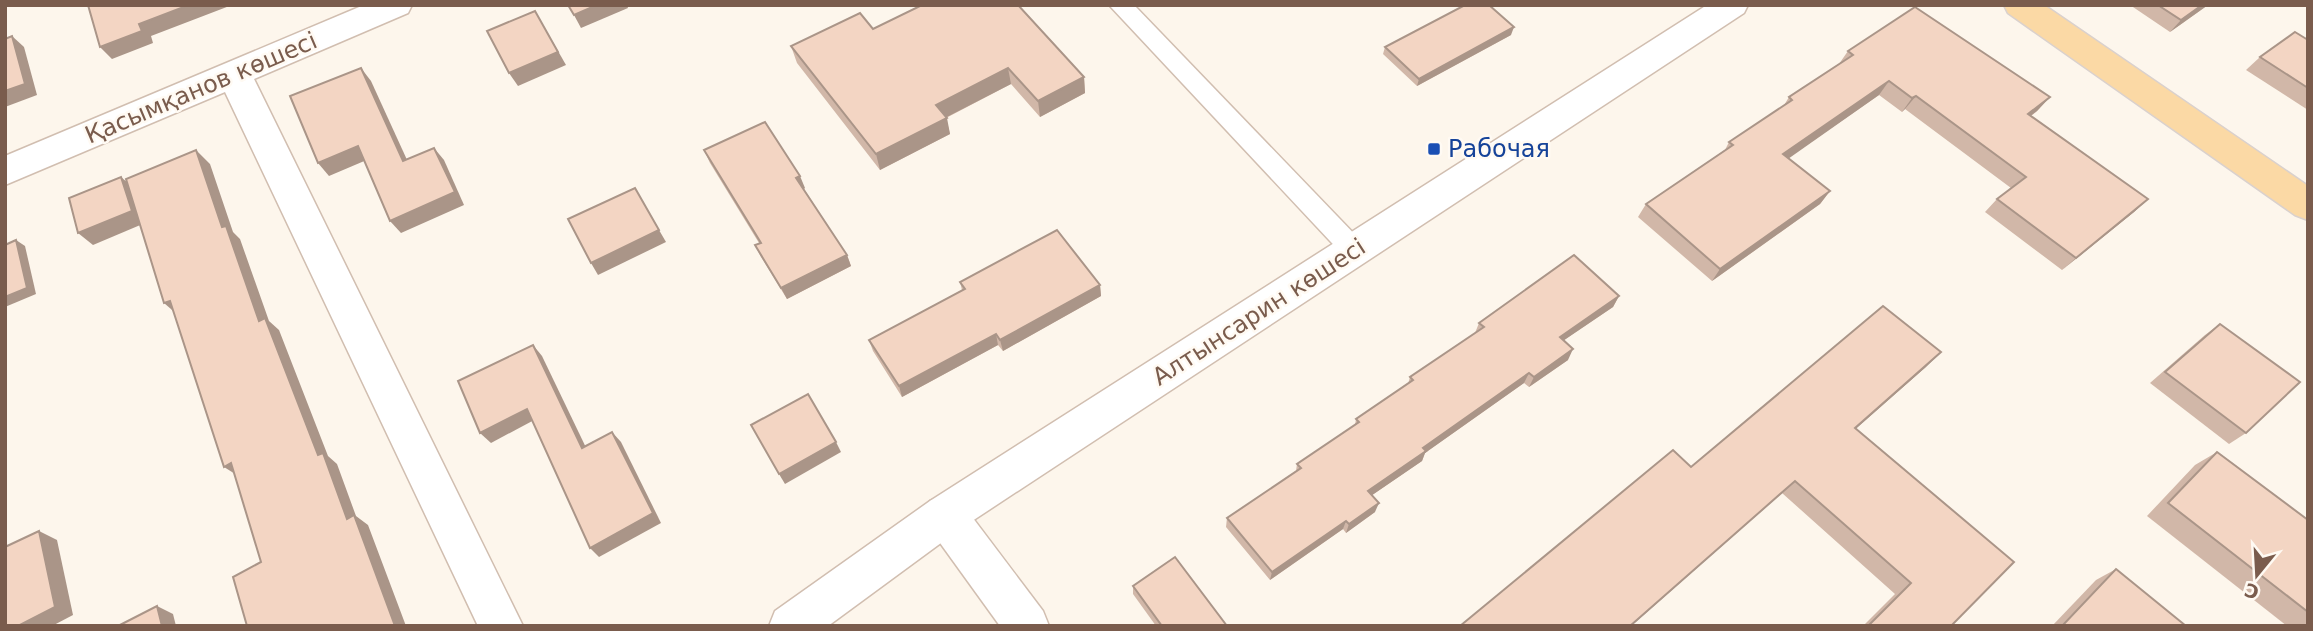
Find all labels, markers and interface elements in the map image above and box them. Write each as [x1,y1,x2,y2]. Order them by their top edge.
street label: Қасымқанов көшесі [81,26,321,150]
place label: Рабочая [1448,135,1550,163]
marker: Рабочая [1426,141,1442,157]
street label: Алтынсарин көшесі [1147,233,1371,391]
north arrow [2222,540,2292,610]
text: С [2242,579,2262,604]

